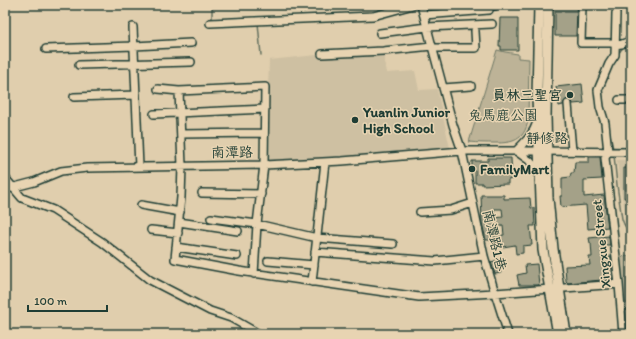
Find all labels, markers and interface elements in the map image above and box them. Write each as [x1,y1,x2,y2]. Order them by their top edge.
place label: 員林三聖宮 [492,87,562,104]
marker: 員林三聖宮 [565,90,575,100]
place label: Yuanlin Junior High School [362,104,451,137]
park label: 兔馬鹿公園 [468,107,538,124]
marker: Yuanlin Junior High School [350,115,360,125]
street label: 靜修路 [526,130,568,147]
street label: 南潭路 [211,144,253,161]
place label: FamilyMart [480,161,550,178]
marker: FamilyMart [467,164,477,174]
street label: Xingxue Street [588,199,615,289]
street label: 南潭路1巷 [479,208,510,273]
scale bar [28,287,107,313]
text: 100 m [34,294,67,308]

